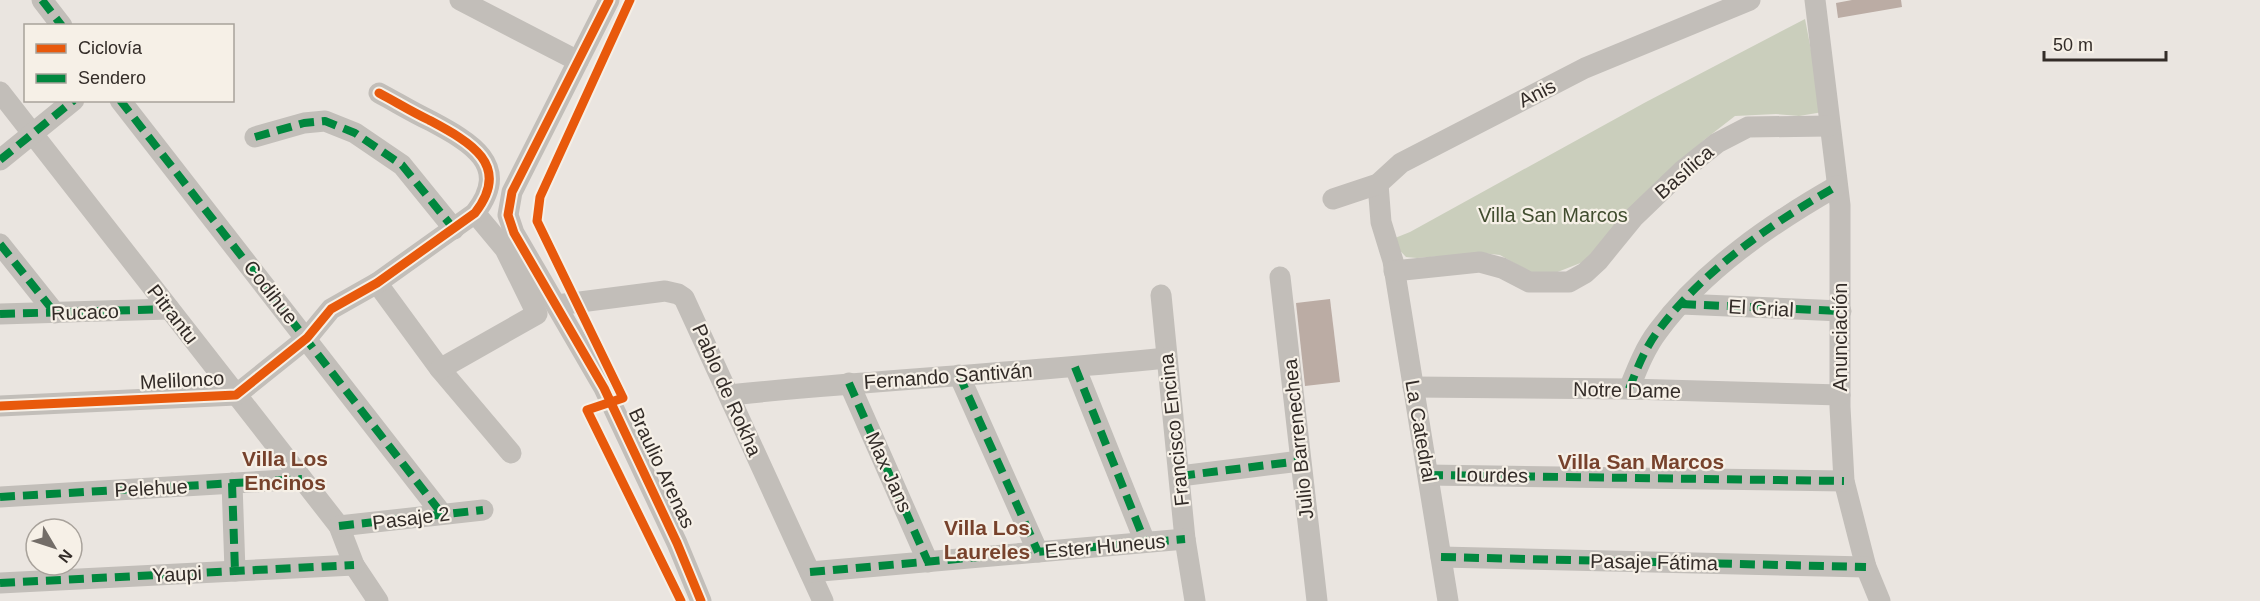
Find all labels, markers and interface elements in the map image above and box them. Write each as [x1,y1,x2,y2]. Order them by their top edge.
legend [24,24,234,102]
scale bar [2044,24,2166,62]
text: 50 m [2053,35,2093,55]
text: Ciclovía [78,38,143,58]
text: Sendero [78,68,146,88]
street label: Anis [1515,74,1559,112]
street label: Basílica [1650,140,1718,203]
park label: Villa San Marcos [1478,204,1628,226]
street label: Codihue [239,256,303,328]
street label: Pitrantu [143,280,203,348]
street label: Anunciación [1829,283,1851,391]
street label: El Grial [1728,295,1794,321]
street label: Rucaco [51,300,119,324]
street label: Pablo de Rokha [688,321,766,460]
street label: Francisco Encina [1155,352,1193,507]
street label: Julio Barrenechea [1279,357,1317,520]
street label: Fernando Santiván [863,359,1033,393]
street label: Melilonco [139,367,225,393]
street label: La Catedral [1401,378,1441,484]
street label: Notre Dame [1573,378,1681,402]
street label: Braulio Arenas [625,404,699,532]
street label: Max Jans [862,428,916,516]
district label: Villa Los Encinos [242,447,328,494]
district label: Villa San Marcos [1558,450,1724,473]
street label: Lourdes [1456,463,1528,487]
street label: Pelehue [114,475,188,501]
street label: Pasaje 2 [371,502,451,534]
district label: Villa Los Laureles [944,516,1030,563]
north arrow [24,517,84,577]
street label: Ester Huneus [1044,530,1166,562]
text: N [55,546,76,566]
street label: Pasaje Fátima [1590,550,1719,574]
street label: Yaupi [152,562,202,586]

